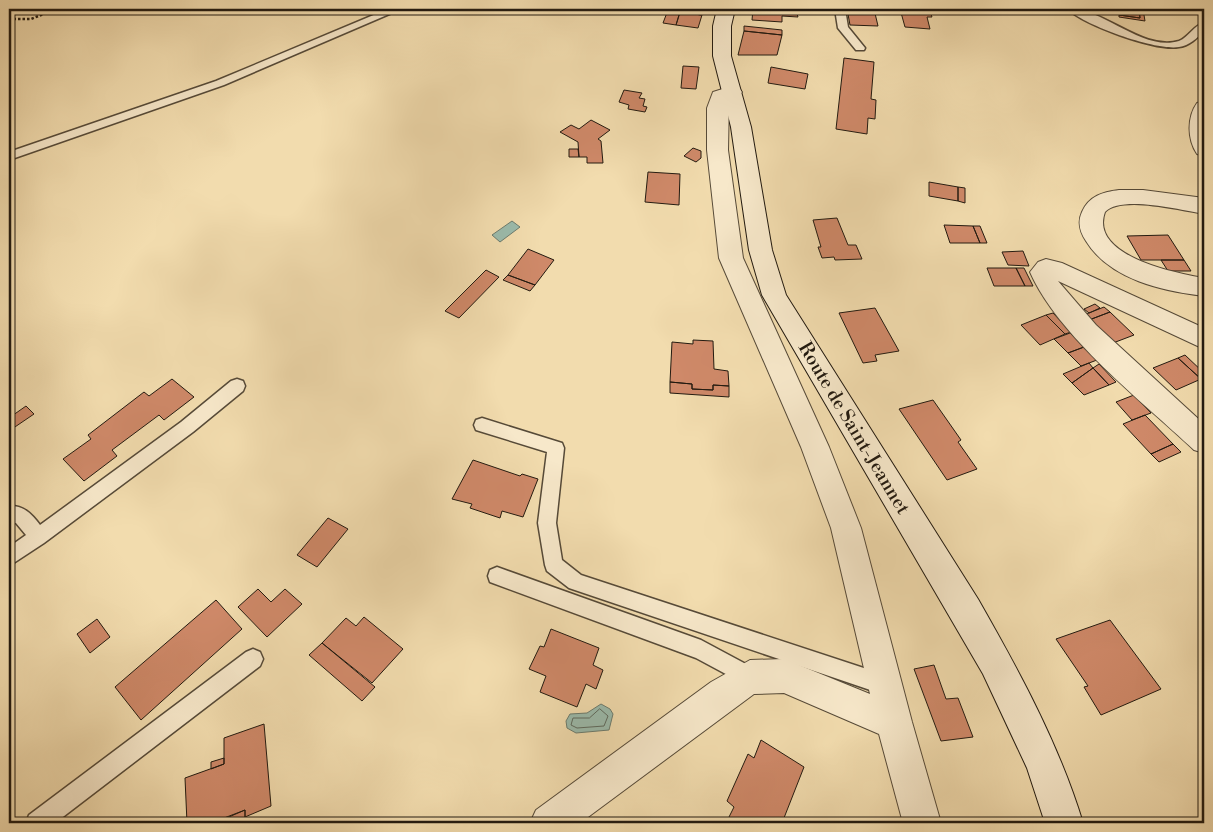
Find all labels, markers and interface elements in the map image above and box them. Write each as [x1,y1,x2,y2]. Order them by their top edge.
street label: Route de Saint-Jeannet [793,337,915,519]

